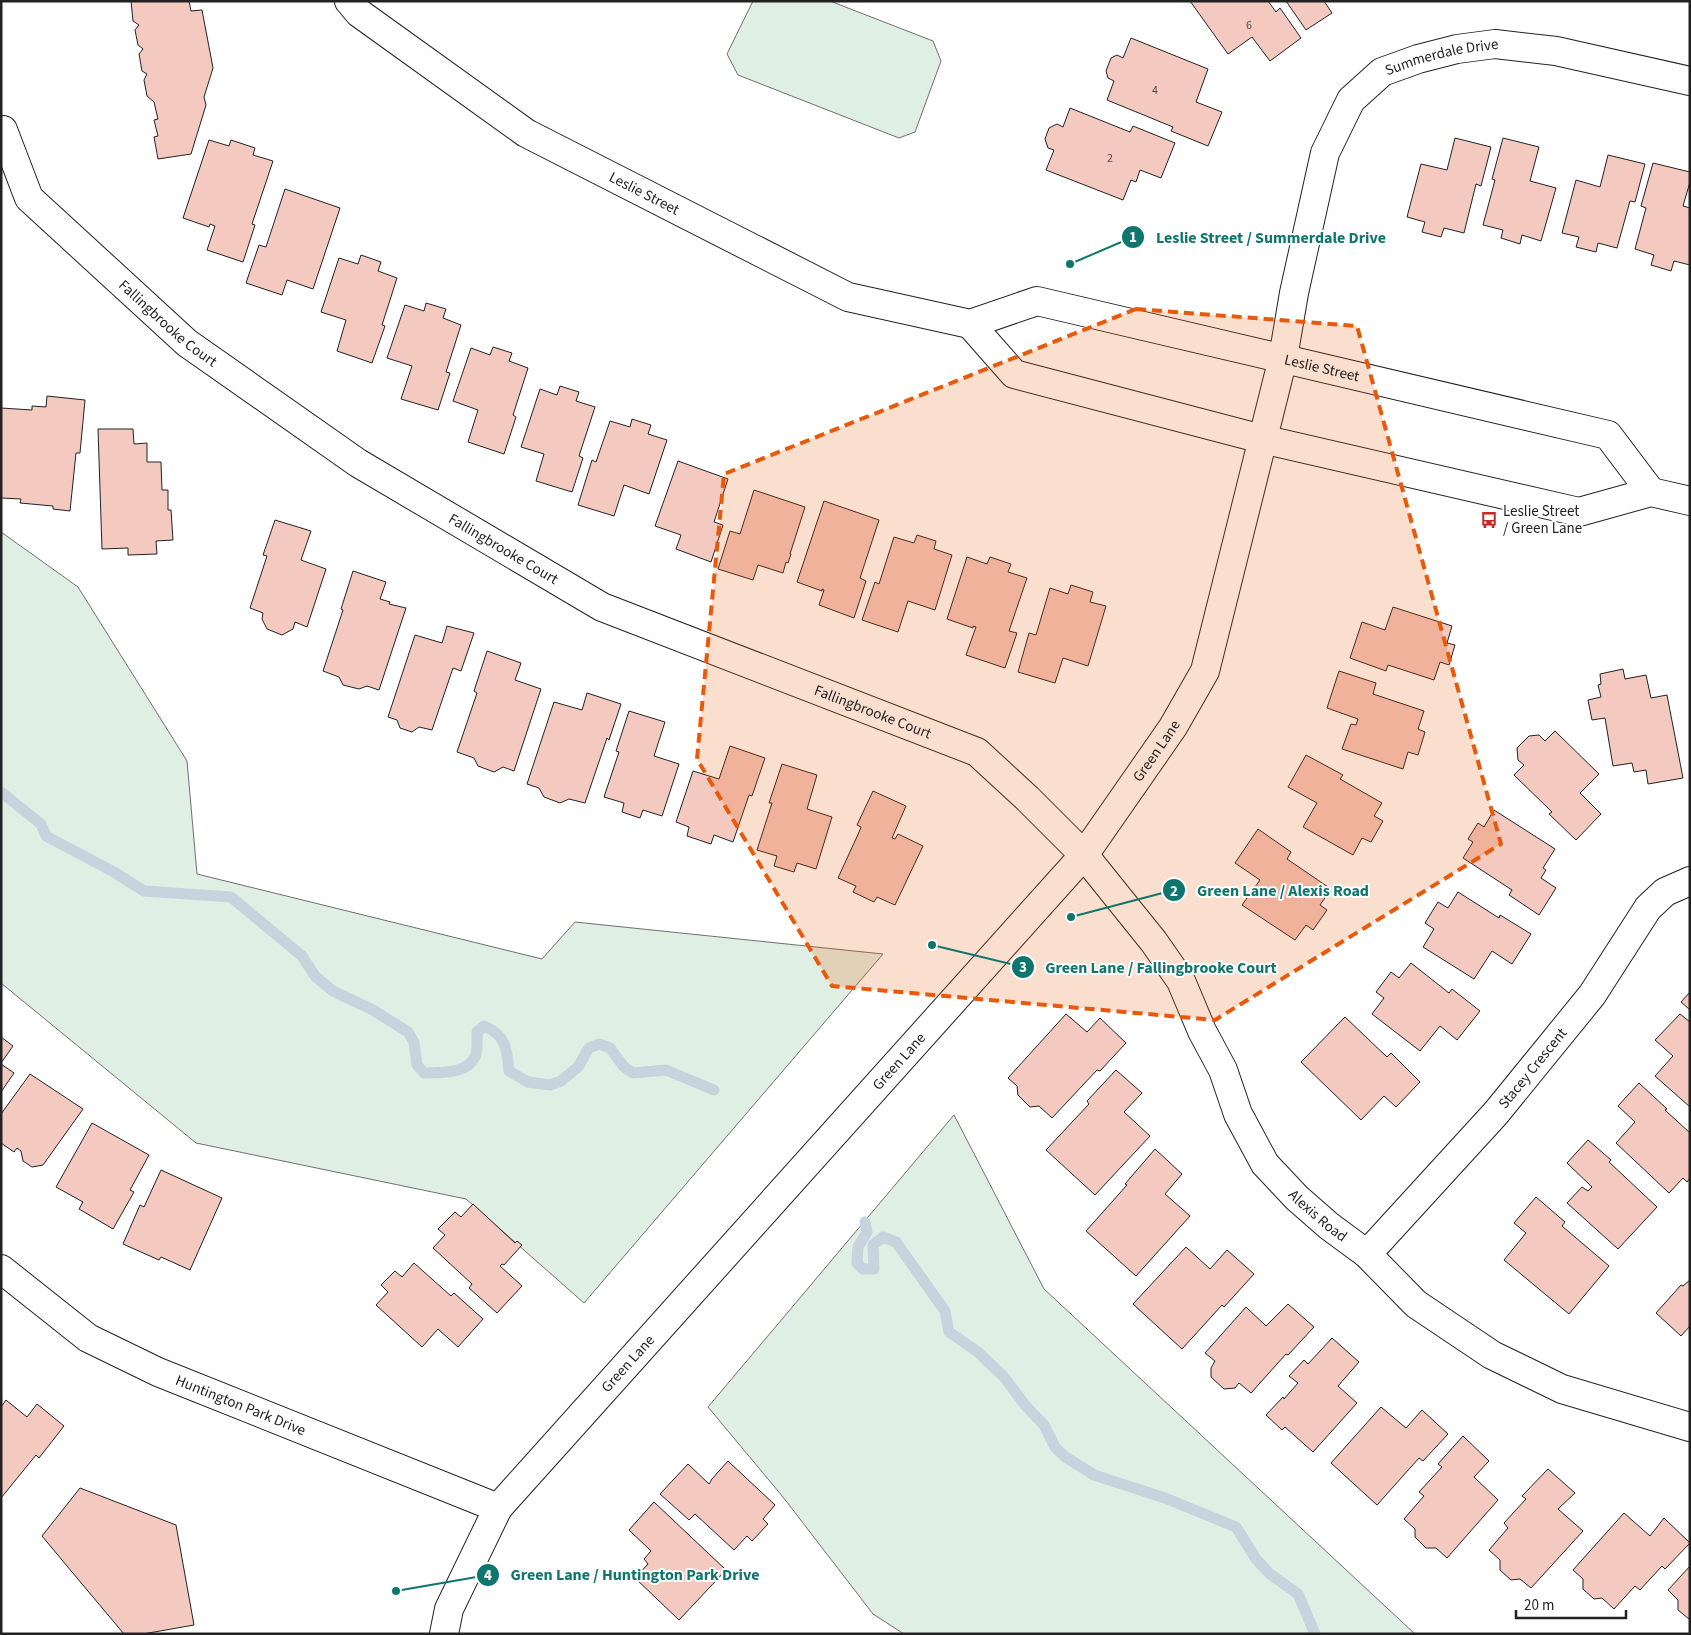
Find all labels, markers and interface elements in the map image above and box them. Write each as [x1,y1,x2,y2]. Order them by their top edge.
house number: 6 [1246,17,1252,34]
street label: Summerdale Drive [1382,33,1500,81]
house number: 4 [1152,82,1158,99]
house number: 2 [1107,150,1113,167]
street label: Leslie Street [605,167,683,220]
callout: Leslie Street / Summerdale Drive [1121,222,1396,253]
text: 1 [1129,227,1137,248]
text: Leslie Street / Summerdale Drive [1156,227,1386,249]
street label: Fallingbrooke Court [114,275,222,372]
street label: Leslie Street [1282,349,1361,387]
place label: Leslie Street / Green Lane [1503,501,1582,539]
street label: Fallingbrooke Court [445,508,562,589]
bus stop icon: Leslie Street / Green Lane [1479,510,1499,530]
street label: Fallingbrooke Court [811,680,935,744]
street label: Green Lane [1128,716,1185,786]
callout: Green Lane / Alexis Road [1162,875,1379,906]
text: Green Lane / Alexis Road [1197,880,1369,902]
text: 2 [1170,881,1178,902]
callout: Green Lane / Fallingbrooke Court [1010,952,1287,983]
text: 3 [1019,957,1027,978]
text: Green Lane / Fallingbrooke Court [1045,957,1277,979]
street label: Stacey Crescent [1493,1023,1572,1113]
street label: Green Lane [867,1028,930,1095]
street label: Alexis Road [1284,1185,1352,1247]
street label: Green Lane [596,1330,659,1397]
street label: Huntington Park Drive [173,1370,309,1441]
callout: Green Lane / Huntington Park Drive [475,1559,769,1590]
text: Green Lane / Huntington Park Drive [511,1564,759,1586]
text: 4 [484,1565,492,1586]
scale bar [1516,1588,1626,1620]
text: 20 m [1524,1595,1554,1616]

